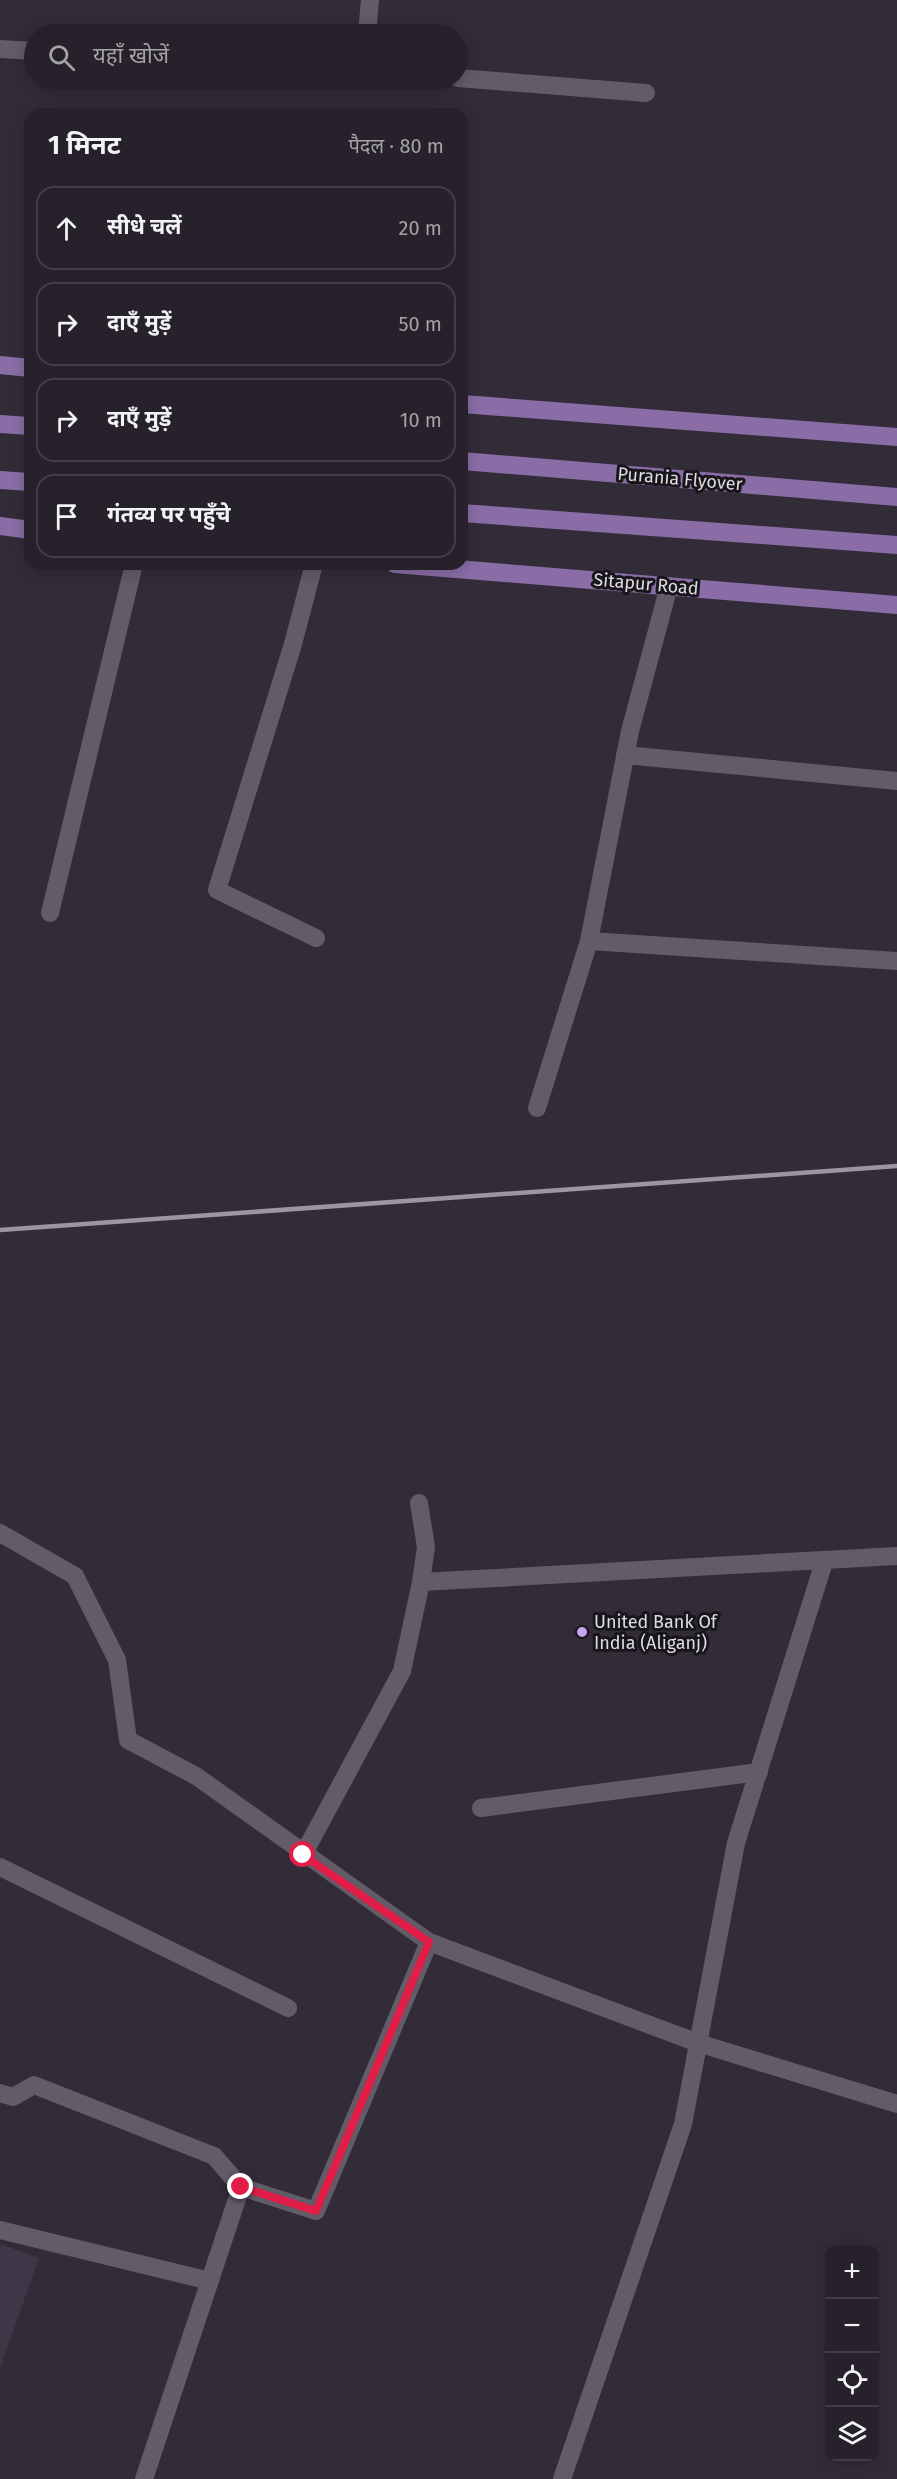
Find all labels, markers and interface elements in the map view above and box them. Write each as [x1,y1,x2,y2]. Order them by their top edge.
search box [24,24,468,90]
icon: search [45,41,78,74]
text: यहाँ खोजें [93,42,169,69]
text: 1 मिनट [48,130,121,161]
text: पैदल · 80 m [348,134,444,158]
icon: ahead [50,212,83,245]
text: सीधे चलें [107,213,182,240]
text: 20 m [399,216,442,240]
icon: right [50,308,83,341]
text: दाएँ मुड़ें [107,309,171,336]
text: 50 m [398,312,442,336]
icon: right [50,404,83,437]
text: दाएँ मुड़ें [107,405,171,432]
text: 10 m [400,408,442,432]
street label: Purania Flyover [617,463,743,495]
icon: arrive [50,500,83,533]
text: गंतव्य पर पहुँचे [107,501,231,528]
street label: Sitapur Road [593,568,699,600]
place label: United Bank Of India (Aliganj) [594,1611,719,1654]
marker: United Bank Of India (Aliganj) [575,1625,589,1639]
route start [289,1841,315,1867]
route end [227,2173,253,2199]
map controls [825,2245,879,2461]
button: + [825,2245,879,2299]
button: − [825,2299,879,2353]
button: locate [825,2353,879,2407]
button: layers [825,2407,879,2461]

